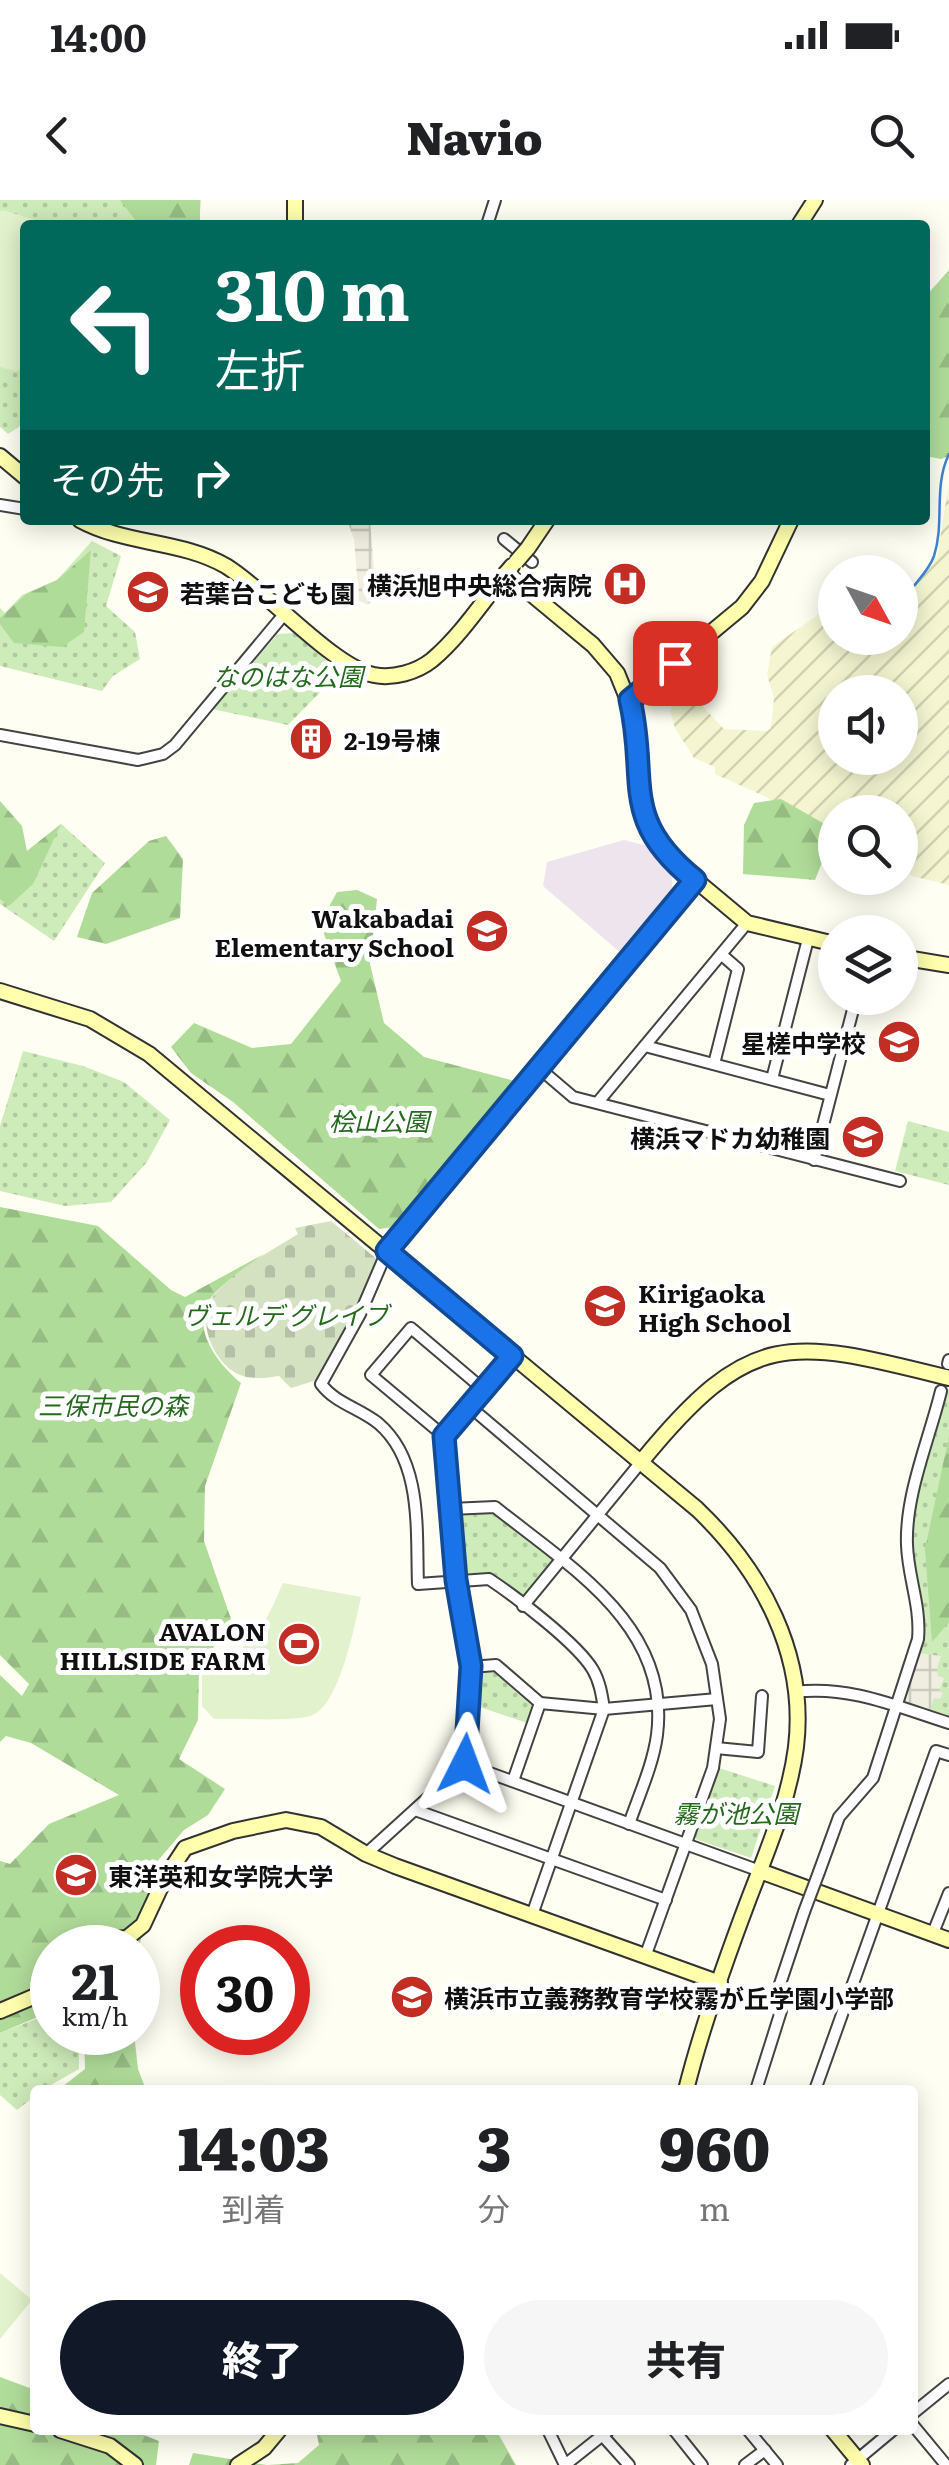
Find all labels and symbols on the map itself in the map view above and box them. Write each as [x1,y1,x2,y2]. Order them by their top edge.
north arrow [818,555,918,655]
hospital icon: 横浜旭中央総合病院 [602,561,648,607]
place label: 横浜旭中央総合病院 [367,566,592,603]
school or university icon: 若葉台こども園 [125,569,171,615]
place label: 若葉台こども園 [180,574,355,611]
pin [633,621,718,706]
park label: なのはな公園 [213,657,366,694]
building icon: 2-19号棟 [288,716,334,762]
place label: 2-19号棟 [344,721,441,758]
place label: Wakabadai Elementary School [214,899,454,965]
school or university icon: Wakabadai Elementary School [464,908,510,954]
school or university icon: 星槎中学校 [876,1019,922,1065]
place label: 星槎中学校 [741,1024,866,1061]
park label: 桧山公園 [329,1102,432,1139]
school or university icon: 横浜マドカ幼稚園 [840,1114,886,1160]
place label: 横浜マドカ幼稚園 [630,1119,830,1156]
place label: Kirigaoka High School [638,1274,791,1340]
school or university icon: Kirigaoka High School [582,1283,628,1329]
park label: ヴェルデ グレイブ [184,1296,392,1333]
park label: 三保市民の森 [38,1386,190,1423]
place label: AVALON HILLSIDE FARM [60,1612,266,1678]
sports icon: AVALON HILLSIDE FARM [276,1621,322,1667]
position arrow [413,1712,517,1816]
park label: 霧が池公園 [673,1794,801,1831]
school or university icon: 東洋英和女学院大学 [53,1852,99,1898]
place label: 東洋英和女学院大学 [108,1857,333,1894]
speed limit sign: 30 [180,1925,310,2055]
school or university icon: 横浜市立義務教育学校霧が丘学園小学部 [389,1974,435,2020]
place label: 横浜市立義務教育学校霧が丘学園小学部 [444,1979,894,2016]

